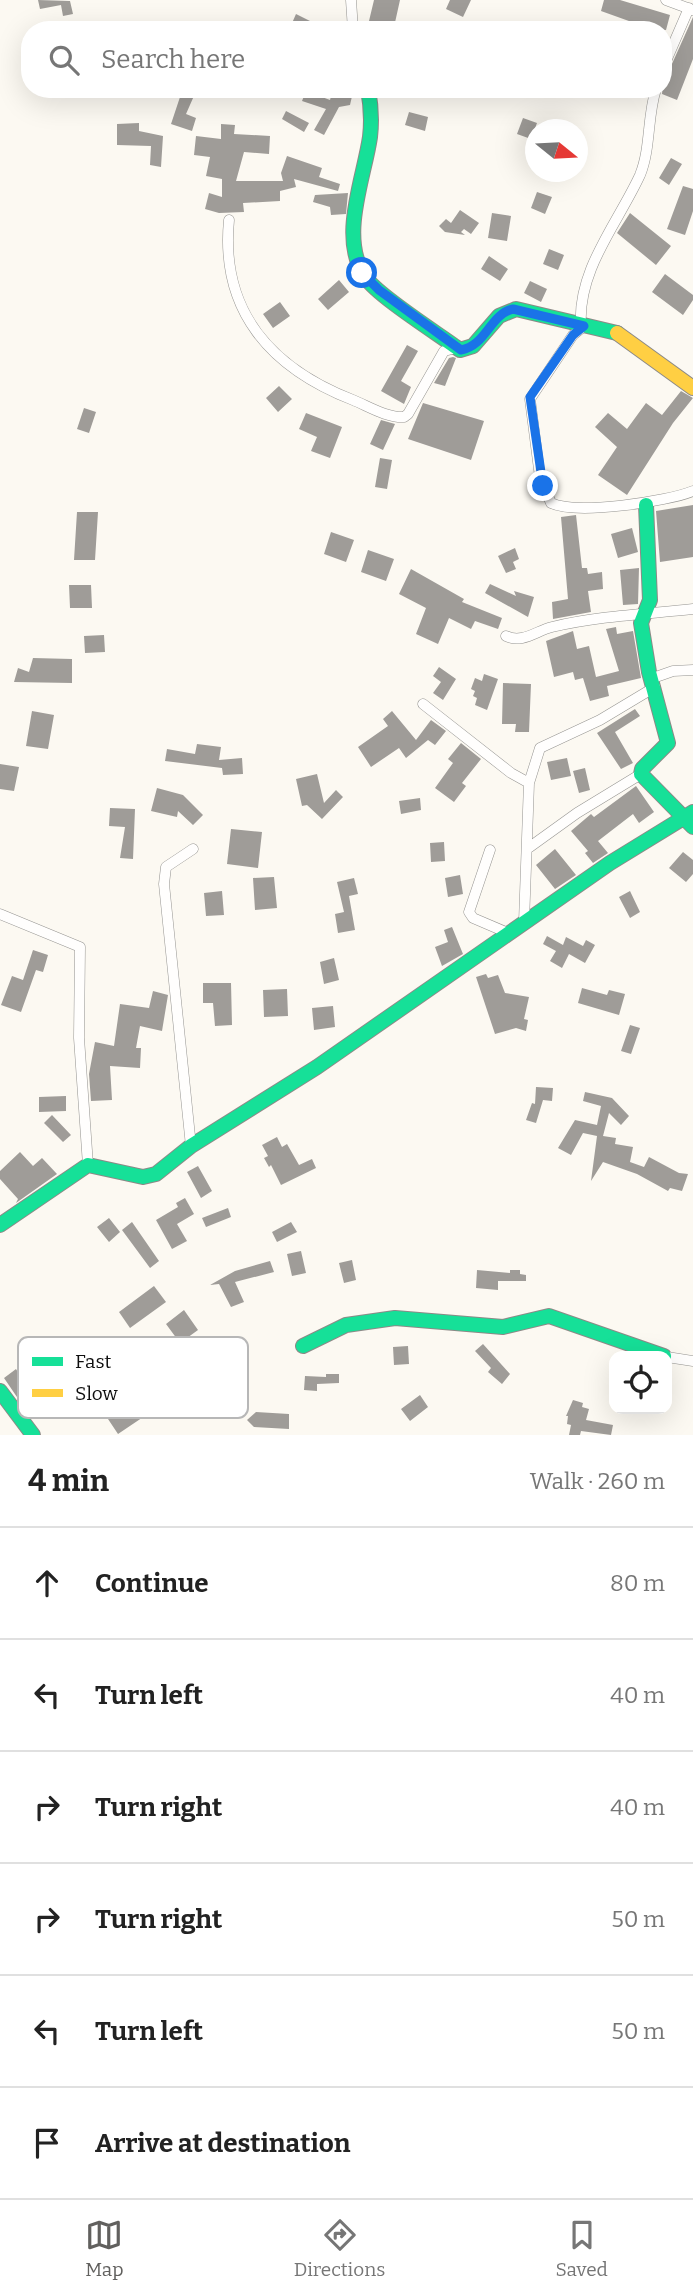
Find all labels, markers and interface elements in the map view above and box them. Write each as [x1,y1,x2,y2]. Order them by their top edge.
search box [21,21,672,98]
icon: search [45,41,83,79]
text: Search here [101,44,245,75]
north arrow [525,119,588,182]
route start [346,257,377,288]
route end [527,470,558,501]
legend [18,1337,248,1418]
text: Fast [75,1350,112,1373]
map controls [609,1351,672,1414]
button: locate [609,1351,672,1414]
text: Slow [75,1382,118,1405]
text: 4 min [28,1463,109,1499]
text: Walk · 260 m [530,1467,665,1495]
icon: ahead [28,1564,66,1602]
text: Continue [95,1568,209,1599]
text: 80 m [610,1569,665,1597]
icon: left [28,1676,66,1714]
text: Turn left [95,1680,203,1711]
text: 40 m [610,1681,665,1709]
icon: right [28,1788,66,1826]
text: Turn right [95,1792,222,1823]
text: 40 m [610,1793,665,1821]
icon: right [28,1900,66,1938]
text: Turn right [95,1904,222,1935]
text: 50 m [611,1905,665,1933]
icon: left [28,2012,66,2050]
text: Turn left [95,2016,203,2047]
text: 50 m [611,2017,665,2045]
icon: arrive [28,2124,66,2162]
text: Arrive at destination [95,2128,350,2159]
tab: Map [85,2216,124,2281]
tab: Directions [294,2216,385,2281]
tab: Saved [556,2216,608,2281]

